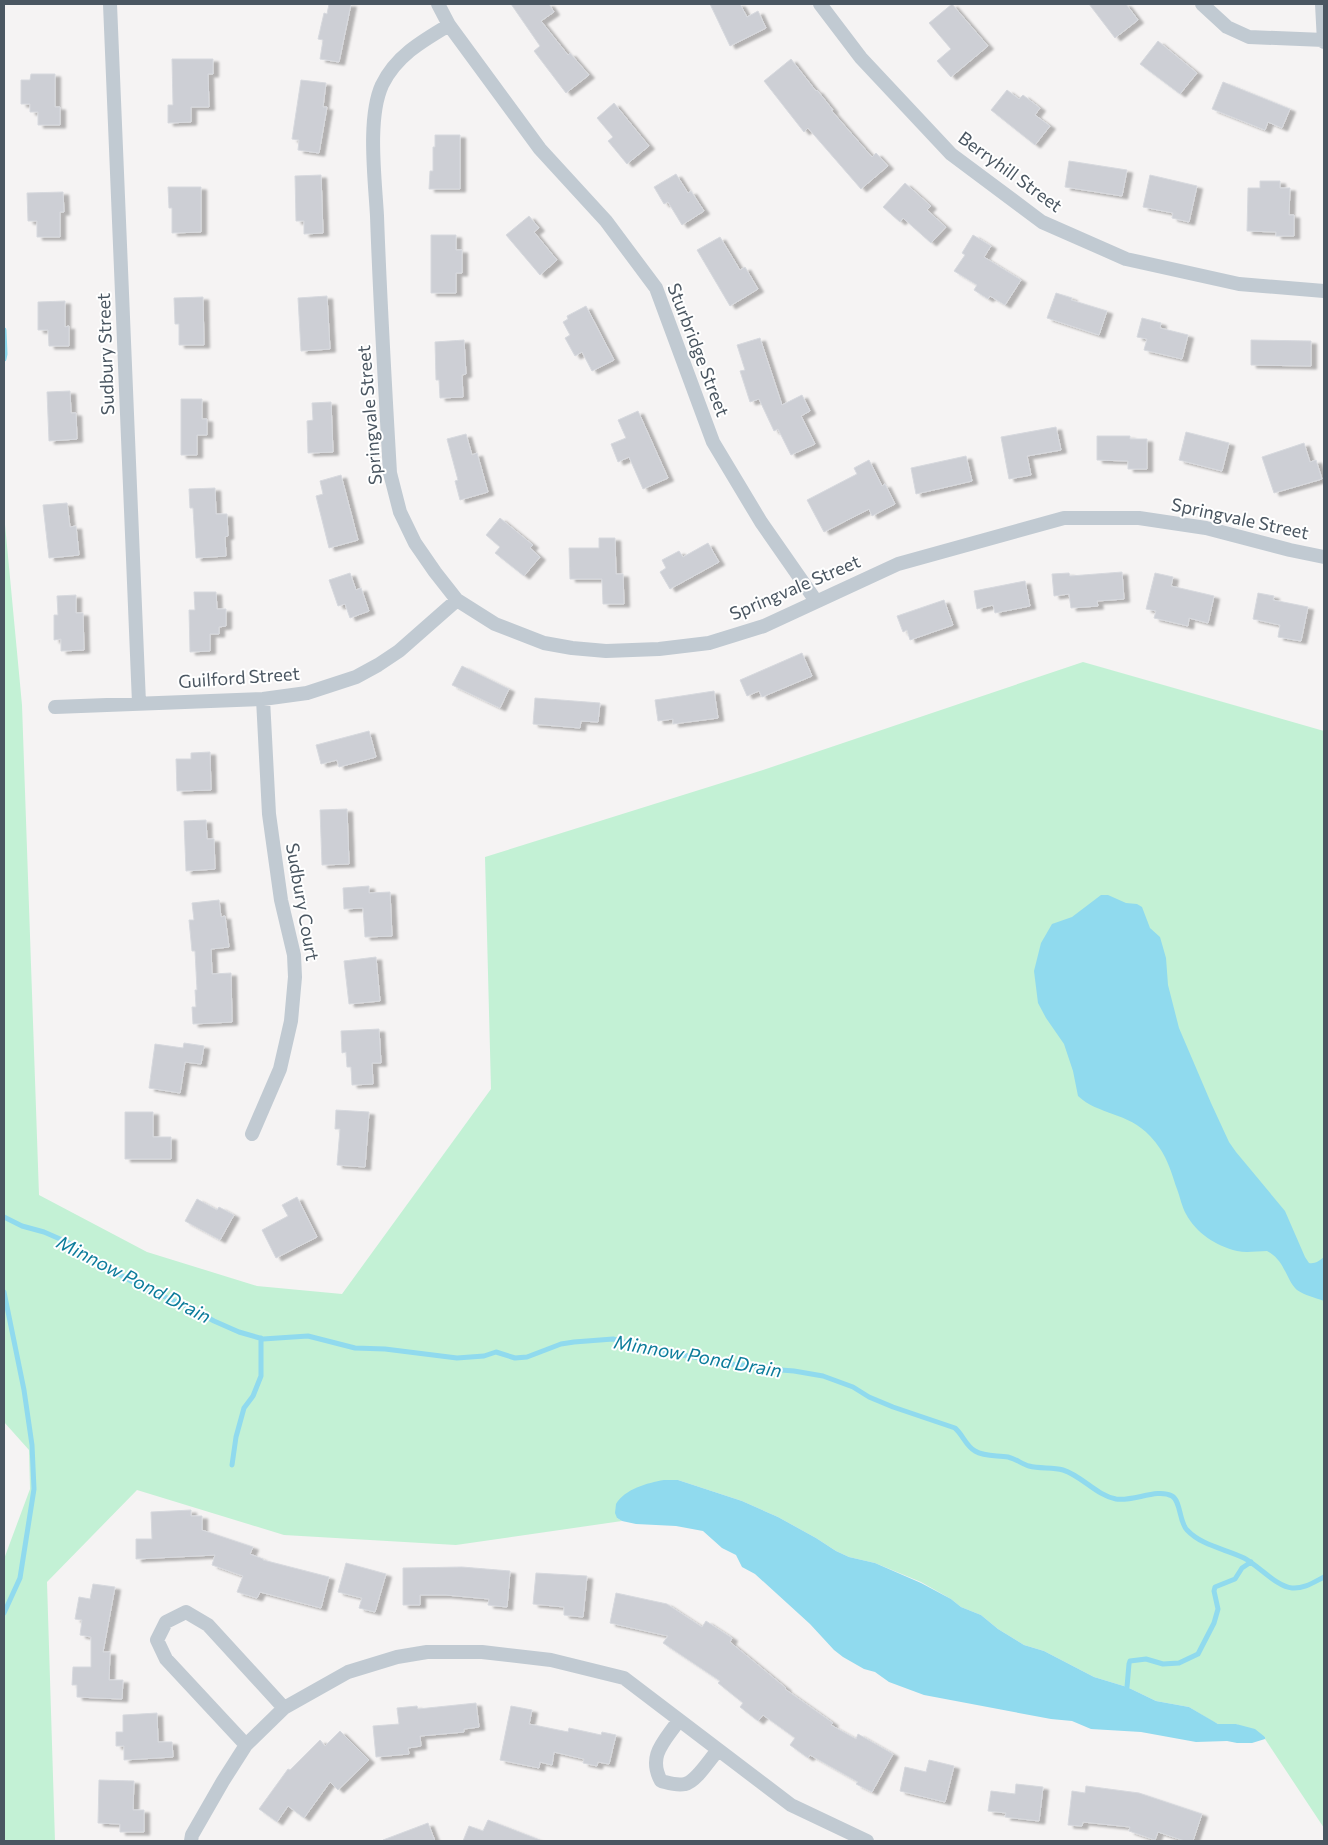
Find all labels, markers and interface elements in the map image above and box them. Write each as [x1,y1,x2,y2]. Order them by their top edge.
street label: Berryhill Street [954,126,1067,216]
street label: Sturbridge Street [663,280,735,420]
street label: Sudbury Street [92,292,118,416]
street label: Springvale Street [352,344,386,486]
street label: Springvale Street [1169,493,1311,543]
street label: Springvale Street [726,550,863,625]
street label: Guilford Street [178,662,300,692]
street label: Sudbury Court [282,841,324,963]
water label: Minnow Pond Drain [53,1230,215,1327]
water label: Minnow Pond Drain [612,1329,784,1382]

